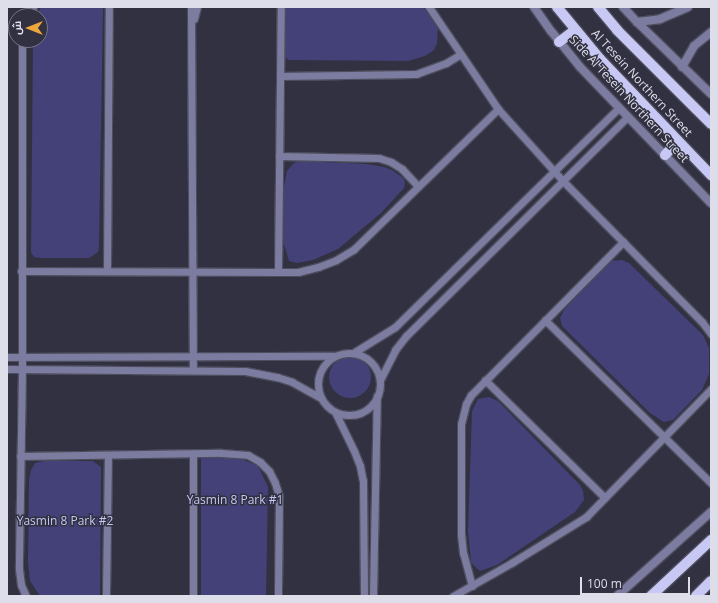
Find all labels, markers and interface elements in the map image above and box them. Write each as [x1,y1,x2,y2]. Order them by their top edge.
north arrow [8,8,48,48]
text: ش [9,21,24,35]
street label: Al Tesein Northern Street [588,26,696,140]
street label: Side Al Tesein Northern Street [566,33,692,165]
park label: Yasmin 8 Park #1 [187,493,283,507]
park label: Yasmin 8 Park #2 [17,514,113,528]
scale bar [582,569,692,595]
text: 100 m [587,575,622,592]

